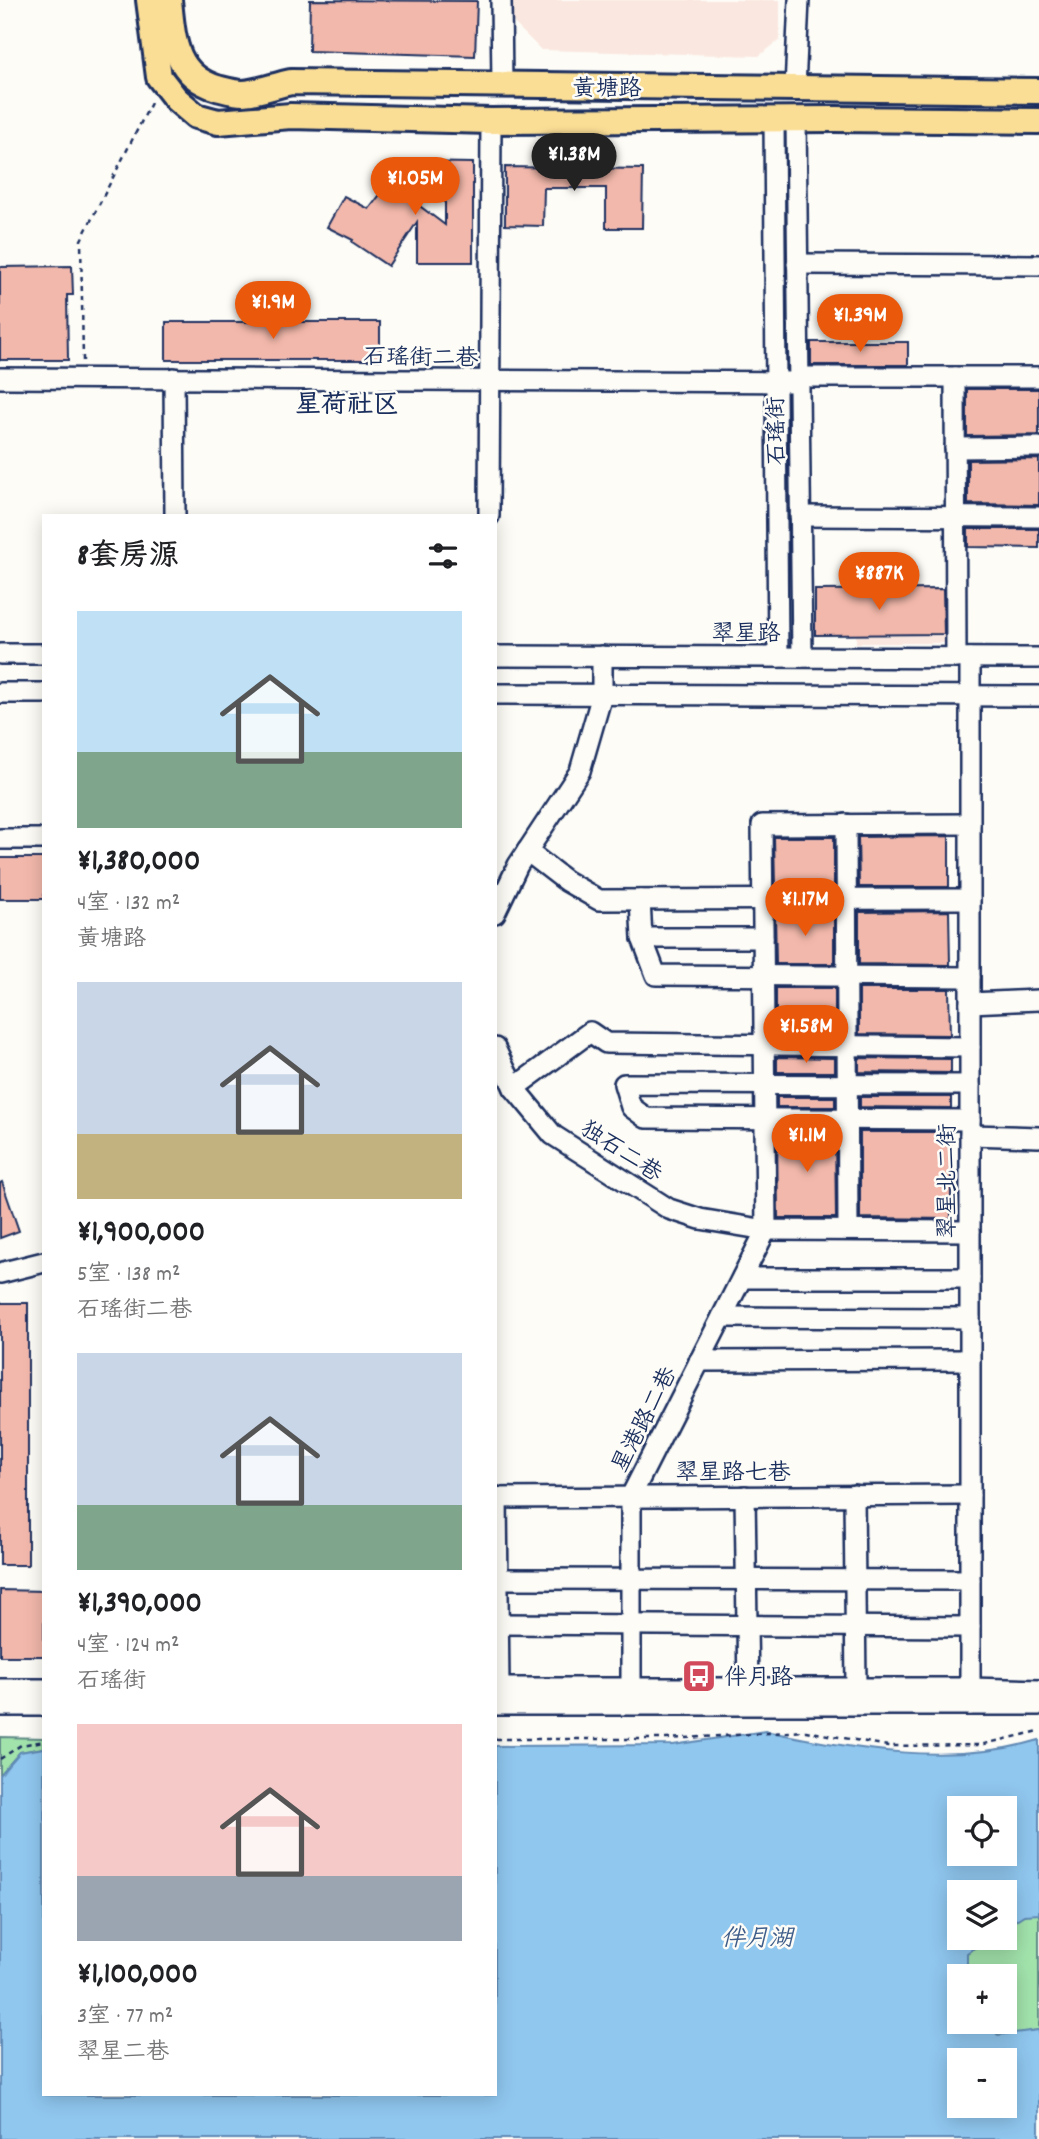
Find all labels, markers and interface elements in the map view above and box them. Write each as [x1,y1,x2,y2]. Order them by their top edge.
street label: 黄塘路 [573,74,642,107]
pin: ¥1.38M [517,134,631,193]
text: ¥1.38M [548,139,600,172]
pin: ¥1.05M [358,158,472,217]
text: ¥1.05M [387,163,443,196]
pin: ¥1.9M [224,282,322,341]
text: ¥1.9M [251,287,295,320]
pin: ¥1.39M [803,294,917,354]
text: ¥1.39M [833,300,887,333]
street label: 石瑶街二巷 [363,342,480,377]
district label: 星荷社区 [295,388,399,425]
street label: 石瑶街 [761,396,796,466]
text: 8套房源 [77,537,179,580]
icon: filters [424,537,462,575]
pin: ¥887K [830,552,928,612]
text: ¥887K [854,558,904,591]
street label: 翠星路 [712,619,781,652]
icon: home [207,656,333,782]
text: ¥1,380,000 [77,842,200,885]
pin: ¥1.17M [748,878,862,938]
text: ¥1.17M [781,884,829,917]
text: 4室 · 132 m² [77,888,180,921]
text: 黄塘路 [77,924,146,957]
pin: ¥1.58M [749,1006,863,1065]
text: ¥1.58M [779,1011,833,1044]
icon: home [207,1027,333,1153]
street label: 独石二巷 [573,1114,668,1192]
pin: ¥1.1M [758,1114,856,1174]
text: ¥1.1M [788,1120,826,1153]
street label: 翠星北二街 [933,1124,966,1239]
text: ¥1,900,000 [77,1213,205,1256]
text: 5室 · 138 m² [77,1259,180,1292]
text: 石瑶街二巷 [77,1295,192,1328]
street label: 星港路二巷 [605,1361,687,1479]
icon: home [207,1398,333,1524]
street label: 翠星路七巷 [676,1458,792,1491]
text: ¥1,390,000 [77,1584,202,1627]
text: 4室 · 124 m² [77,1630,179,1663]
bus stop icon: 伴月路 [680,1657,718,1695]
place label: 伴月路 [724,1663,793,1696]
text: 石瑶街 [77,1666,146,1699]
icon: home [207,1769,333,1895]
map controls [947,1796,1017,2118]
button: locate [947,1796,1017,1866]
button: layers [947,1880,1017,1950]
water label: 伴月湖 [721,1923,796,1957]
text: ¥1,100,000 [77,1955,198,1998]
button: + [947,1964,1017,2034]
text: 3室 · 77 m² [77,2001,173,2034]
text: 翠星二巷 [77,2037,169,2070]
button: − [947,2048,1017,2118]

